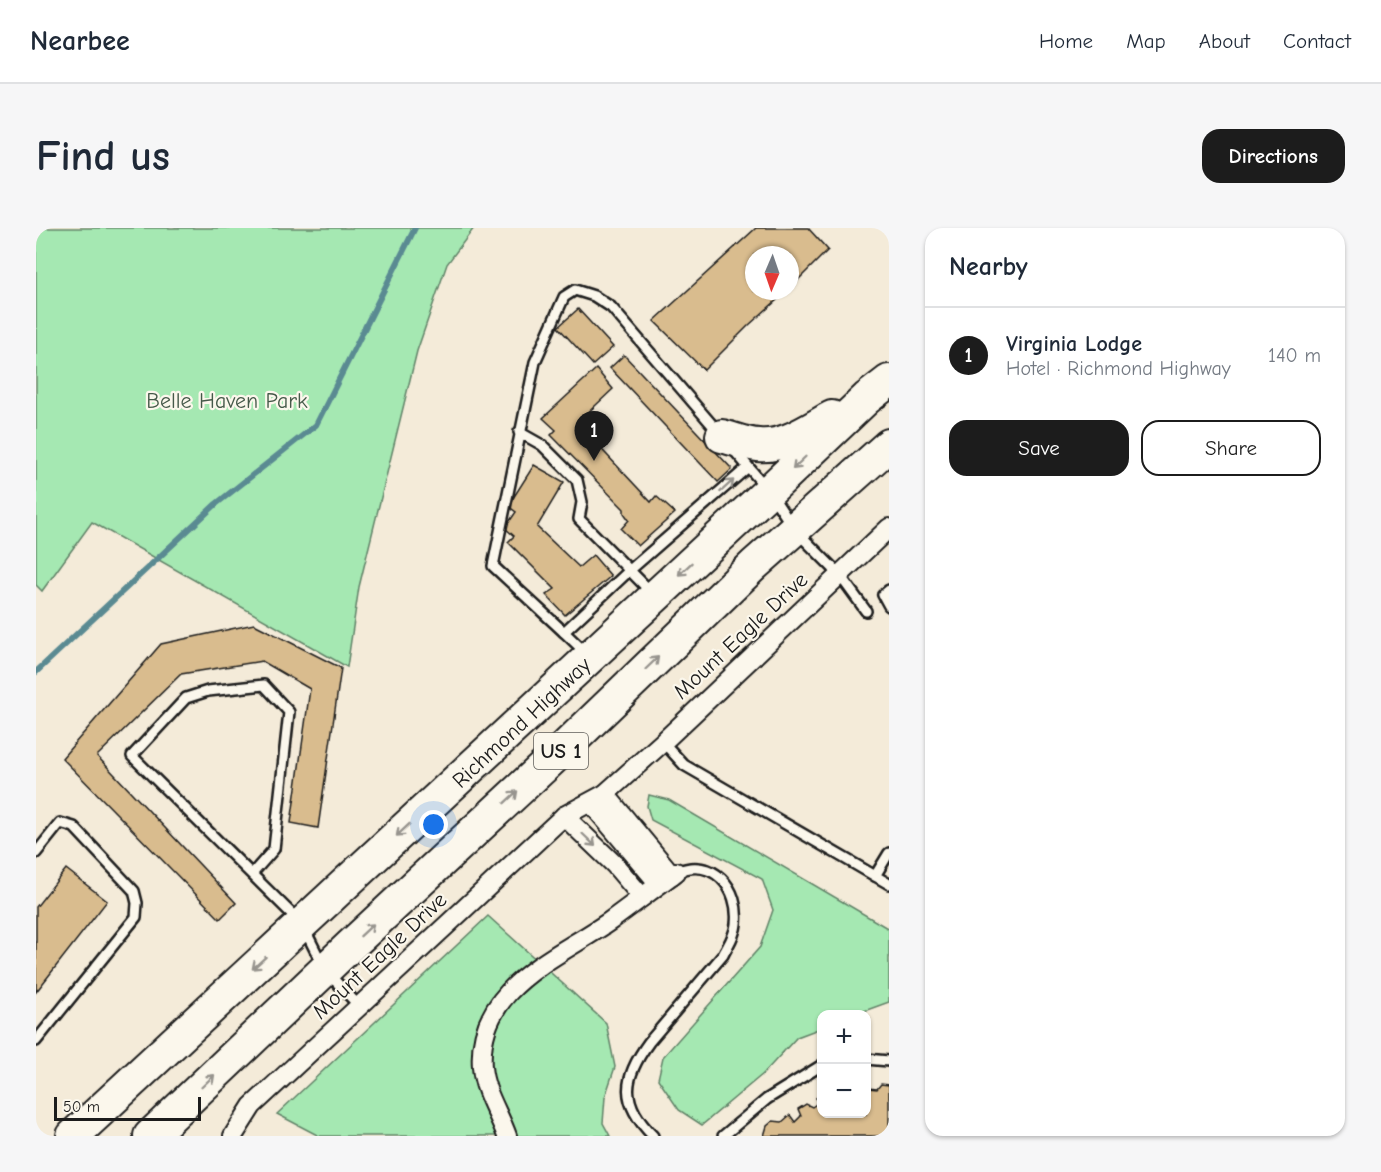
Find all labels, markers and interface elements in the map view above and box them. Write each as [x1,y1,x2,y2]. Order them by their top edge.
text: Nearbee [30,25,130,57]
text: Home [1039,29,1093,53]
text: Map [1126,29,1166,53]
text: About [1199,29,1250,53]
text: Contact [1283,29,1351,53]
button: Directions [1202,129,1345,183]
text: Find us [36,132,170,181]
north arrow [745,246,799,300]
text: Nearby [949,252,1028,282]
text: Virginia Lodge [1006,331,1142,357]
text: 1 [965,344,972,367]
text: 140 m [1268,344,1321,367]
text: Hotel · Richmond Highway [1006,357,1231,380]
park label: Belle Haven Park [146,388,308,414]
pin: 1 [574,412,614,461]
button: Save [949,420,1129,476]
button: Share [1141,420,1321,476]
one-way arrow [792,455,807,470]
one-way arrow [719,479,734,493]
one-way arrow [678,562,693,576]
street label: Mount Eagle Drive [668,567,813,705]
street label: Richmond Highway [447,652,596,794]
one-way arrow [645,656,660,670]
road number: US 1 [534,733,588,769]
one-way arrow [503,790,518,804]
your location [419,810,448,839]
one-way arrow [396,823,411,837]
one-way arrow [581,833,596,848]
street label: Mount Eagle Drive [307,887,452,1025]
one-way arrow [360,922,375,937]
one-way arrow [252,956,267,970]
map controls [817,1010,871,1118]
button: + [817,1010,871,1064]
button: − [817,1064,871,1118]
one-way arrow [200,1074,215,1088]
scale bar [54,1094,201,1122]
text: 50 m [63,1098,100,1116]

